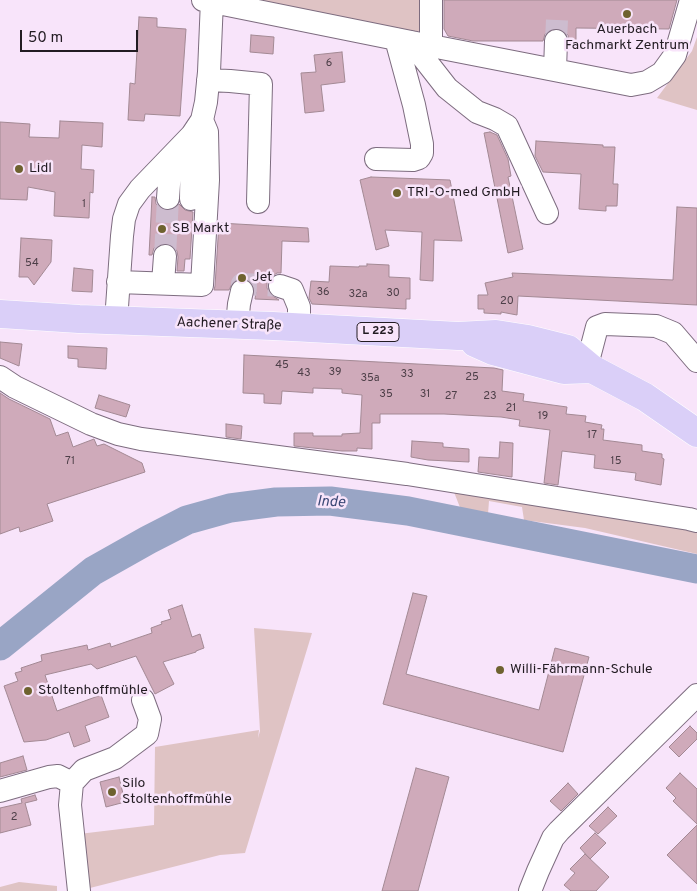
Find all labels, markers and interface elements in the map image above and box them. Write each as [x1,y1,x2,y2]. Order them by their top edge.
marker: Auerbach Fachmarkt Zentrum [621,8,633,20]
scale bar [22,20,140,52]
place label: Auerbach Fachmarkt Zentrum [565,22,689,54]
text: 50 m [28,29,63,48]
house number: 6 [326,57,332,71]
place label: Lidl [29,161,52,177]
marker: Lidl [13,163,25,175]
place label: TRI-O-med GmbH [407,185,521,201]
marker: TRI-O-med GmbH [391,187,403,199]
house number: 1 [82,198,86,212]
place label: SB Markt [172,221,229,237]
marker: SB Markt [156,223,168,235]
house number: 54 [25,257,39,271]
place label: Jet [252,270,272,286]
marker: Jet [236,272,248,284]
house number: 36 [316,286,330,300]
house number: 30 [386,287,400,301]
house number: 32a [349,288,367,302]
house number: 20 [500,295,514,309]
street label: Aachener Straße [176,315,282,335]
road number: L 223 [357,322,399,342]
house number: 45 [275,359,289,373]
house number: 39 [329,366,341,380]
house number: 43 [297,367,311,381]
house number: 33 [400,368,414,382]
house number: 25 [465,371,479,385]
house number: 35a [360,372,380,386]
house number: 35 [379,388,393,402]
house number: 31 [420,388,430,402]
house number: 27 [445,390,457,404]
house number: 23 [483,390,497,404]
house number: 21 [506,402,516,416]
house number: 19 [538,410,548,424]
house number: 17 [587,429,597,443]
house number: 71 [65,455,75,469]
house number: 15 [611,455,621,469]
water label: Inde [316,493,346,513]
place label: Willi-Fährmann-Schule [510,662,653,678]
marker: Willi-Fährmann-Schule [494,664,506,676]
place label: Stoltenhoffmühle [38,683,148,699]
marker: Stoltenhoffmühle [22,685,34,697]
place label: Silo Stoltenhoffmühle [122,776,232,809]
marker: Silo Stoltenhoffmühle [106,786,118,798]
house number: 2 [11,811,17,825]

